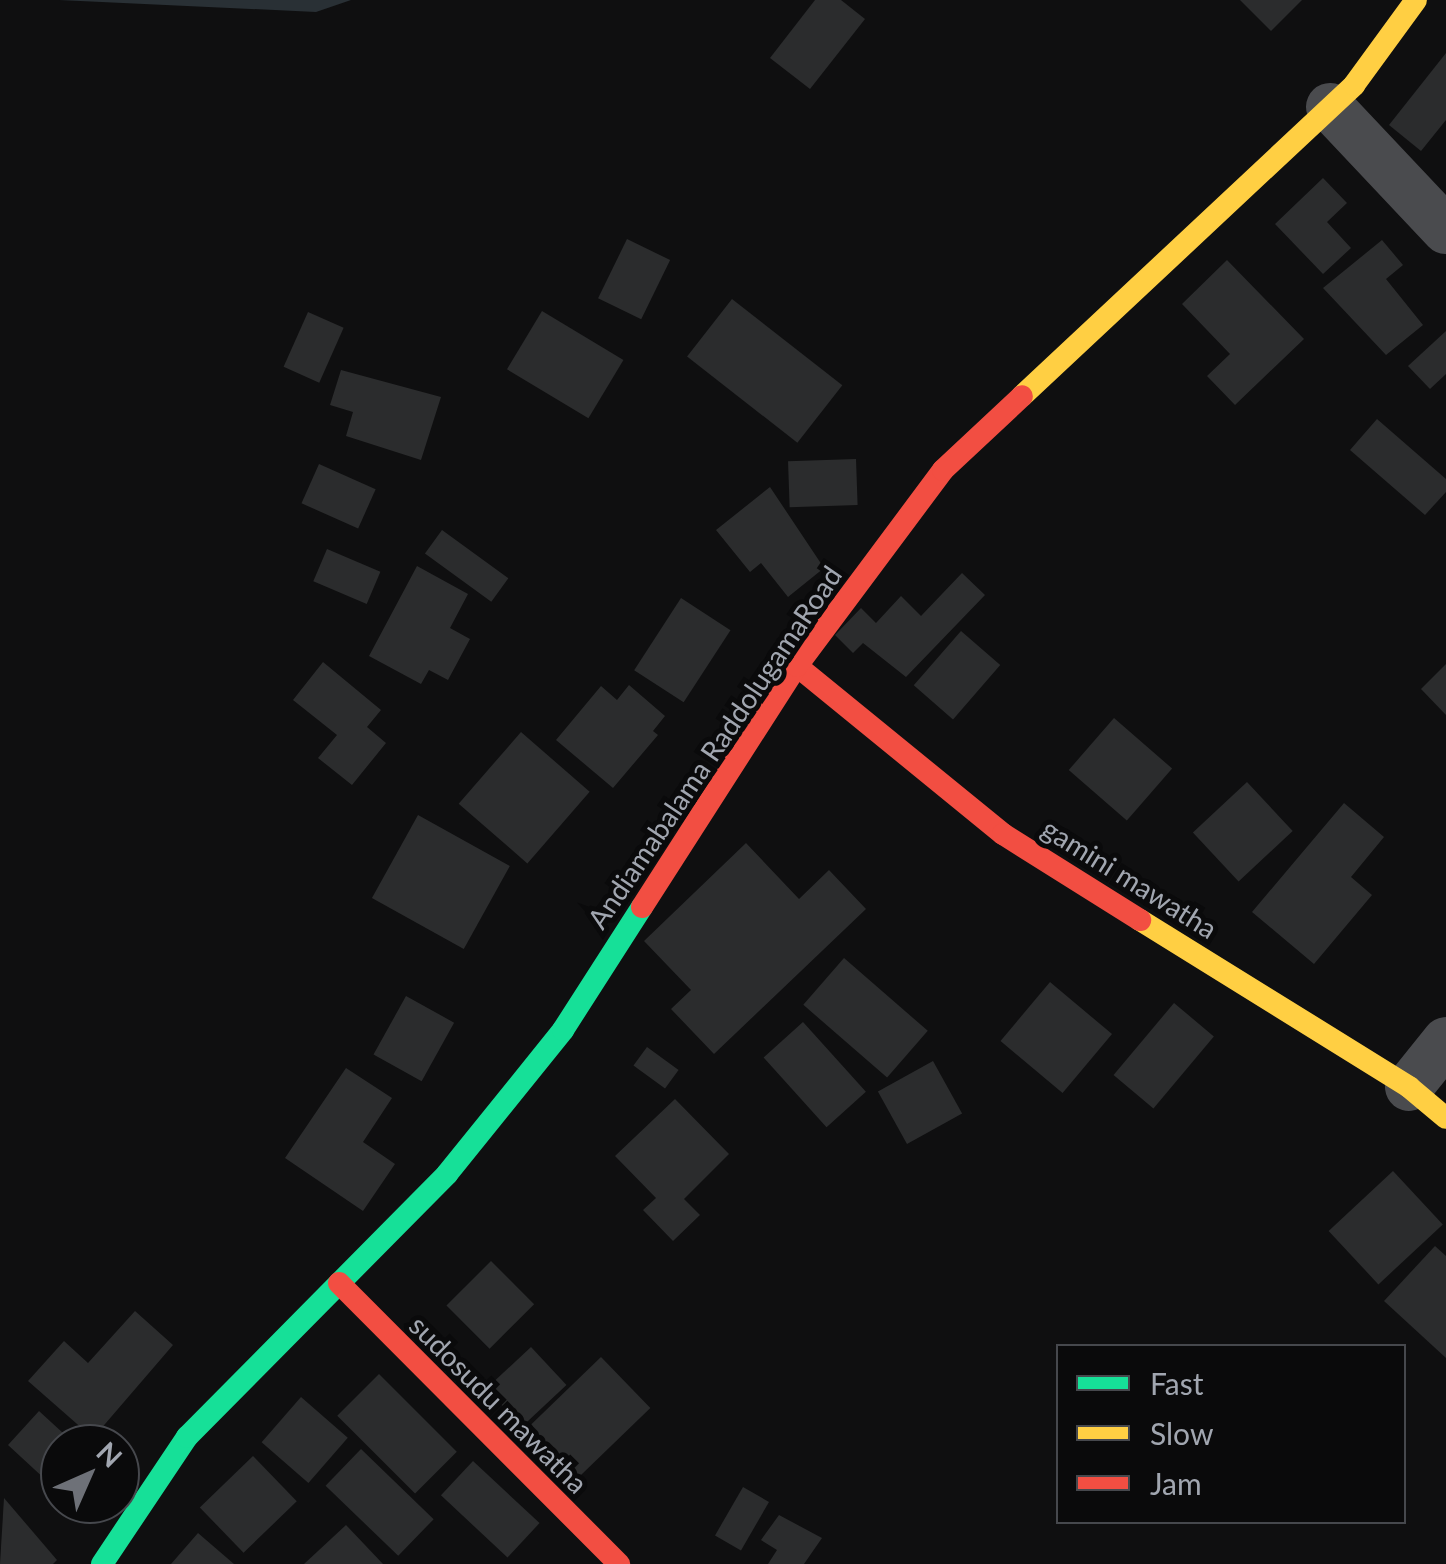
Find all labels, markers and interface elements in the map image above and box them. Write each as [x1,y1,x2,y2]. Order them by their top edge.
street label: Andiamabalama RaddolugamaRoad [580,559,848,935]
street label: gamini mawatha [1036,811,1224,945]
street label: sudosudu mawatha [403,1308,595,1500]
legend [1056,1344,1406,1524]
text: Fast [1150,1365,1204,1401]
text: Slow [1150,1415,1213,1451]
north arrow [40,1424,140,1524]
text: N [90,1435,129,1474]
text: Jam [1150,1465,1202,1501]

